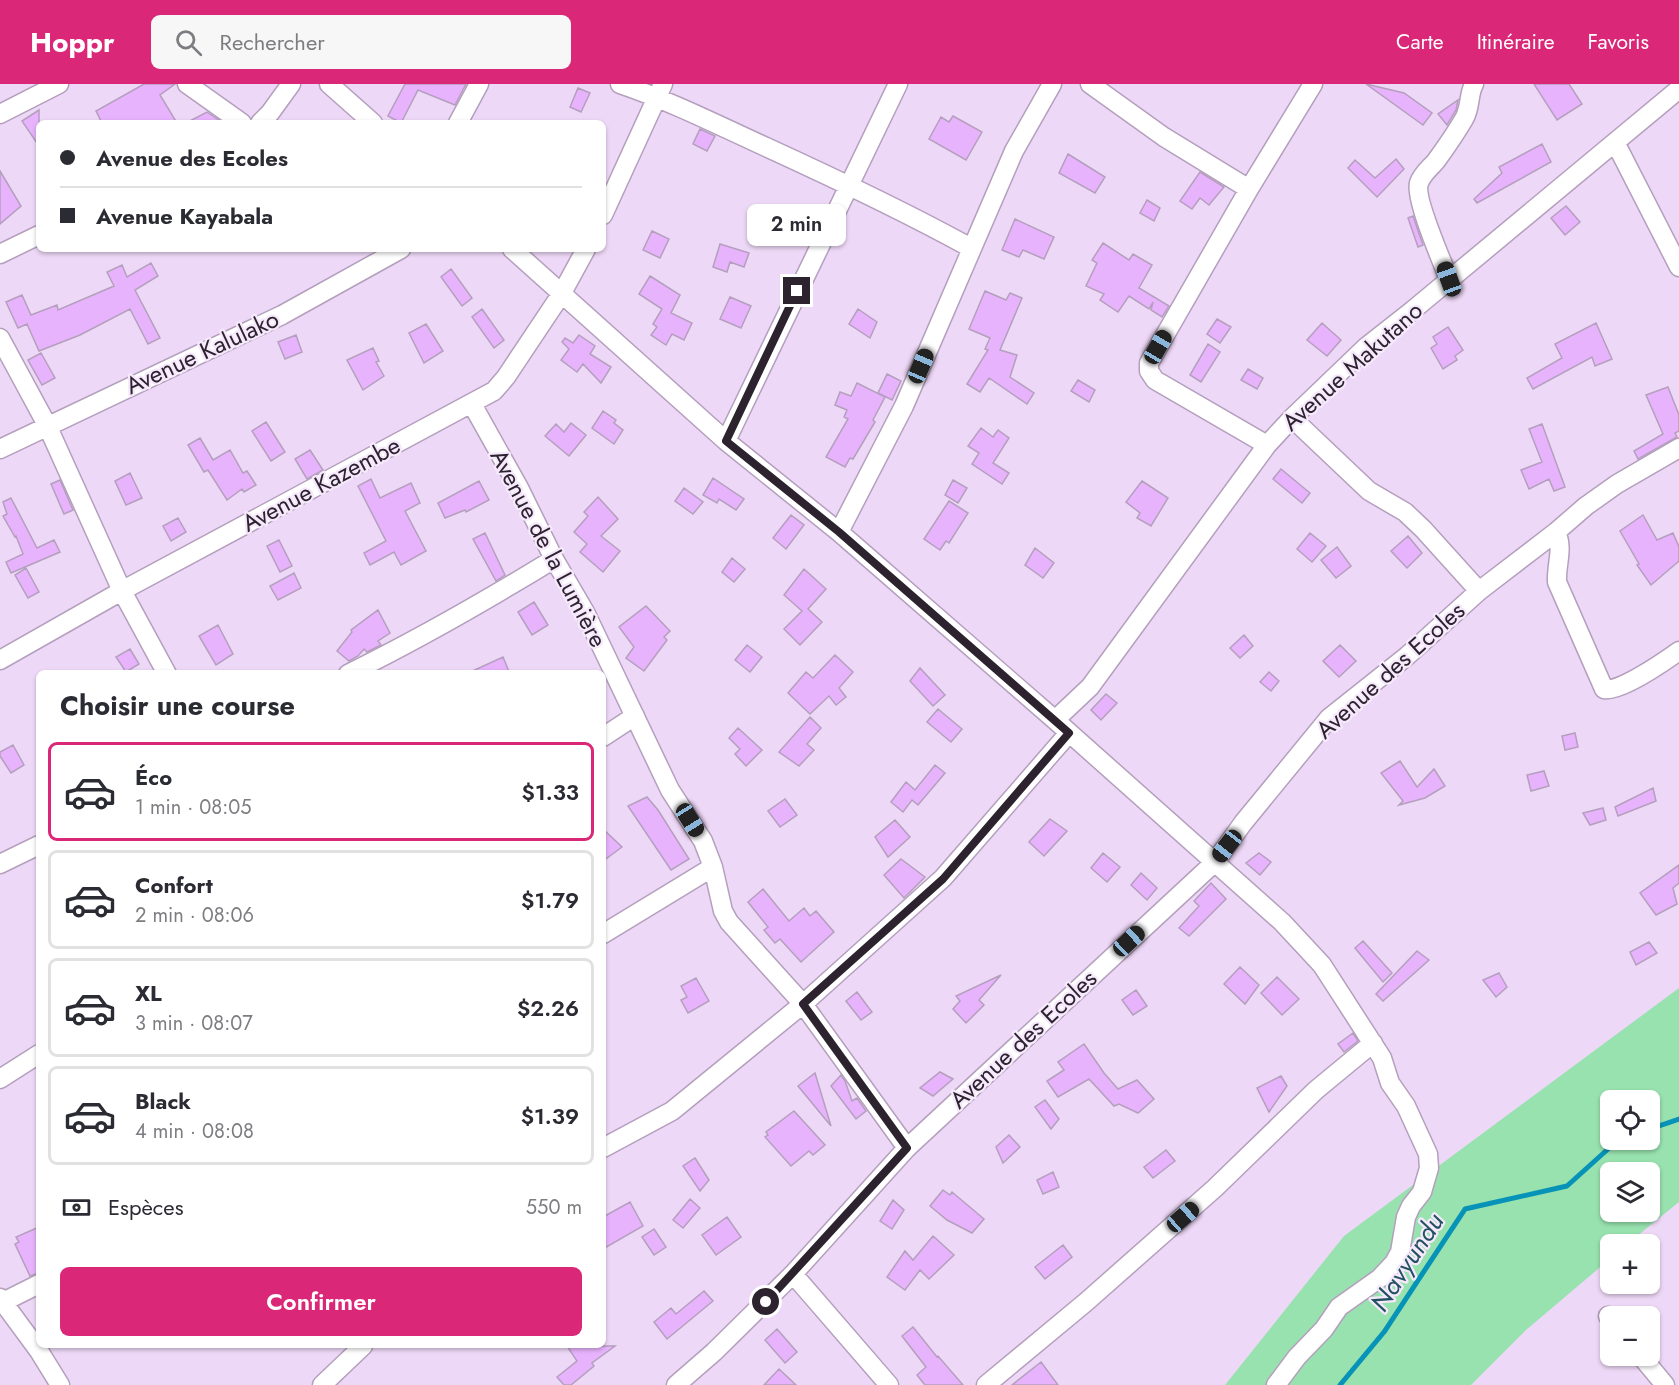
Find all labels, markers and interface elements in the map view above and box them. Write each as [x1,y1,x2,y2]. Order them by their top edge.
search box [151,15,571,69]
text: Hoppr [30,22,115,63]
icon: search [172,26,205,59]
text: Rechercher [220,26,325,58]
text: Carte [1396,27,1444,57]
text: Itinéraire [1477,27,1555,57]
text: Favoris [1588,27,1649,57]
text: Avenue des Ecoles [96,142,288,174]
text: Avenue Kayabala [96,200,273,232]
callout: 2 min [748,204,846,246]
text: 2 min [771,210,822,239]
car [1434,259,1464,299]
route end [783,277,810,304]
street label: Avenue Makutano [1274,293,1430,439]
street label: Avenue Kalulako [120,301,284,403]
car [1141,327,1175,367]
car [906,346,936,386]
street label: Avenue Kazembe [236,427,406,541]
street label: Avenue de la Lumière [482,443,616,653]
street label: Avenue des Ecoles [1308,593,1472,747]
text: Choisir une course [60,686,295,725]
text: Éco [135,761,172,793]
icon: car [63,765,117,819]
text: $1.33 [522,776,579,808]
text: 1 min · 08:05 [135,793,252,822]
car [673,800,707,840]
car [1209,826,1245,866]
text: Confort [135,869,213,901]
icon: car [63,873,117,927]
text: $1.79 [521,884,579,916]
text: 2 min · 08:06 [135,901,254,930]
car [1110,922,1148,960]
street label: Avenue des Ecoles [942,961,1104,1117]
text: XL [135,977,162,1009]
icon: car [63,981,117,1035]
text: $2.26 [517,992,579,1024]
text: 3 min · 08:07 [135,1009,253,1038]
text: Black [135,1085,191,1117]
icon: car [63,1089,117,1143]
map controls [1600,1090,1660,1366]
button: locate [1600,1090,1660,1150]
text: $1.39 [521,1100,579,1132]
text: 4 min · 08:08 [135,1117,254,1146]
button: layers [1600,1162,1660,1222]
icon: cash [60,1191,93,1224]
text: Espèces [108,1191,184,1223]
text: 550 m [526,1193,582,1222]
car [1164,1198,1202,1236]
water label: Navyundu [1361,1205,1453,1319]
button: + [1600,1234,1660,1294]
button: Confirmer [60,1267,582,1336]
route start [752,1288,779,1315]
button: − [1600,1306,1660,1366]

